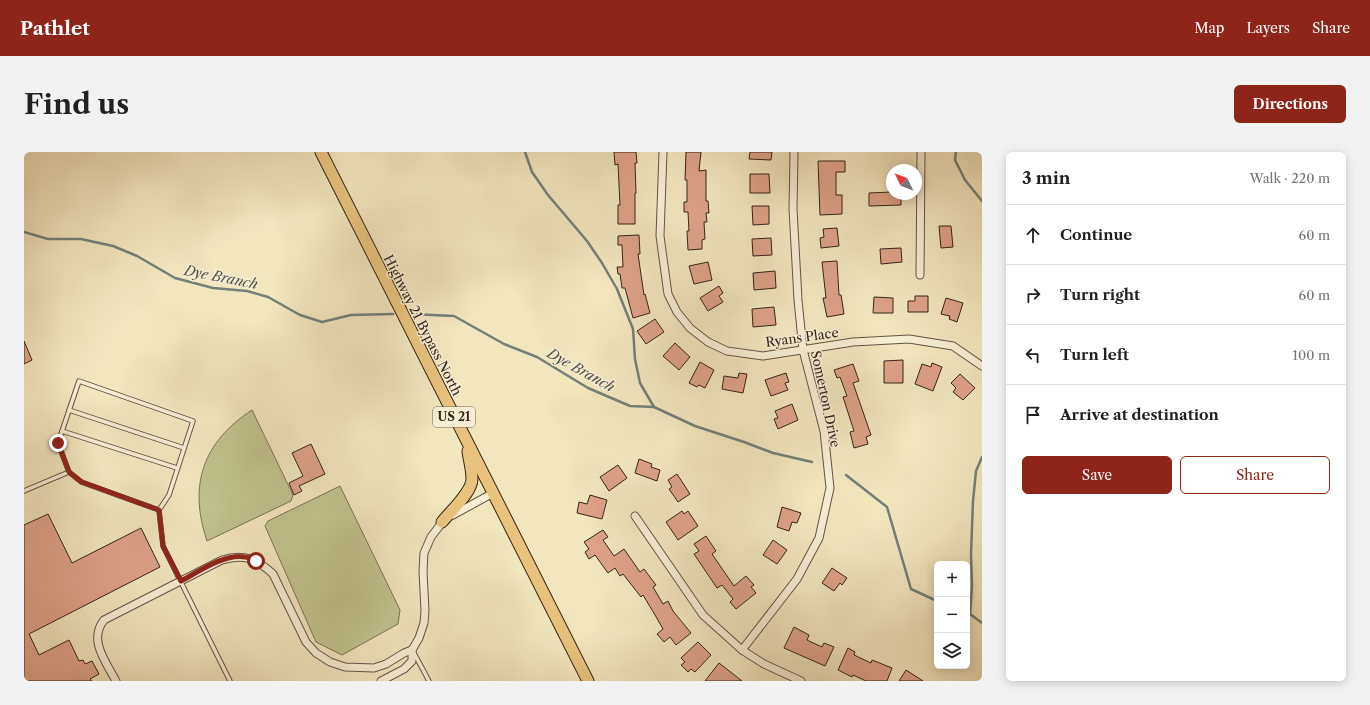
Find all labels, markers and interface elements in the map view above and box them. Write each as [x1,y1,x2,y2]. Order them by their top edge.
text: Pathlet [20,17,90,40]
text: Map [1194,19,1224,37]
text: Layers [1246,19,1290,37]
text: Share [1312,19,1350,37]
button: Directions [1234,85,1346,123]
text: Find us [24,87,129,121]
north arrow [886,164,922,200]
text: 3 min [1022,168,1071,188]
text: Walk · 220 m [1250,170,1330,186]
icon: ahead [1022,224,1044,246]
text: Continue [1060,225,1132,244]
text: 60 m [1299,227,1330,243]
street label: Highway 21 Bypass North [381,252,465,398]
water label: Dye Branch [182,261,259,293]
icon: right [1022,284,1044,306]
text: Turn right [1060,285,1140,304]
text: 60 m [1299,287,1330,303]
street label: Ryans Place [765,324,839,350]
water label: Dye Branch [543,344,618,396]
icon: left [1022,344,1044,366]
text: Turn left [1060,345,1129,364]
text: 100 m [1292,347,1330,363]
street label: Somerton Drive [808,349,844,449]
icon: arrive [1022,404,1044,426]
text: Arrive at destination [1060,405,1219,424]
road number: US 21 [433,407,475,427]
route end [49,434,67,452]
button: Save [1022,456,1172,494]
button: Share [1180,456,1330,494]
route start [247,552,265,570]
map controls [934,561,970,669]
button: + [934,561,970,597]
button: − [934,597,970,633]
button: layers [934,633,970,669]

